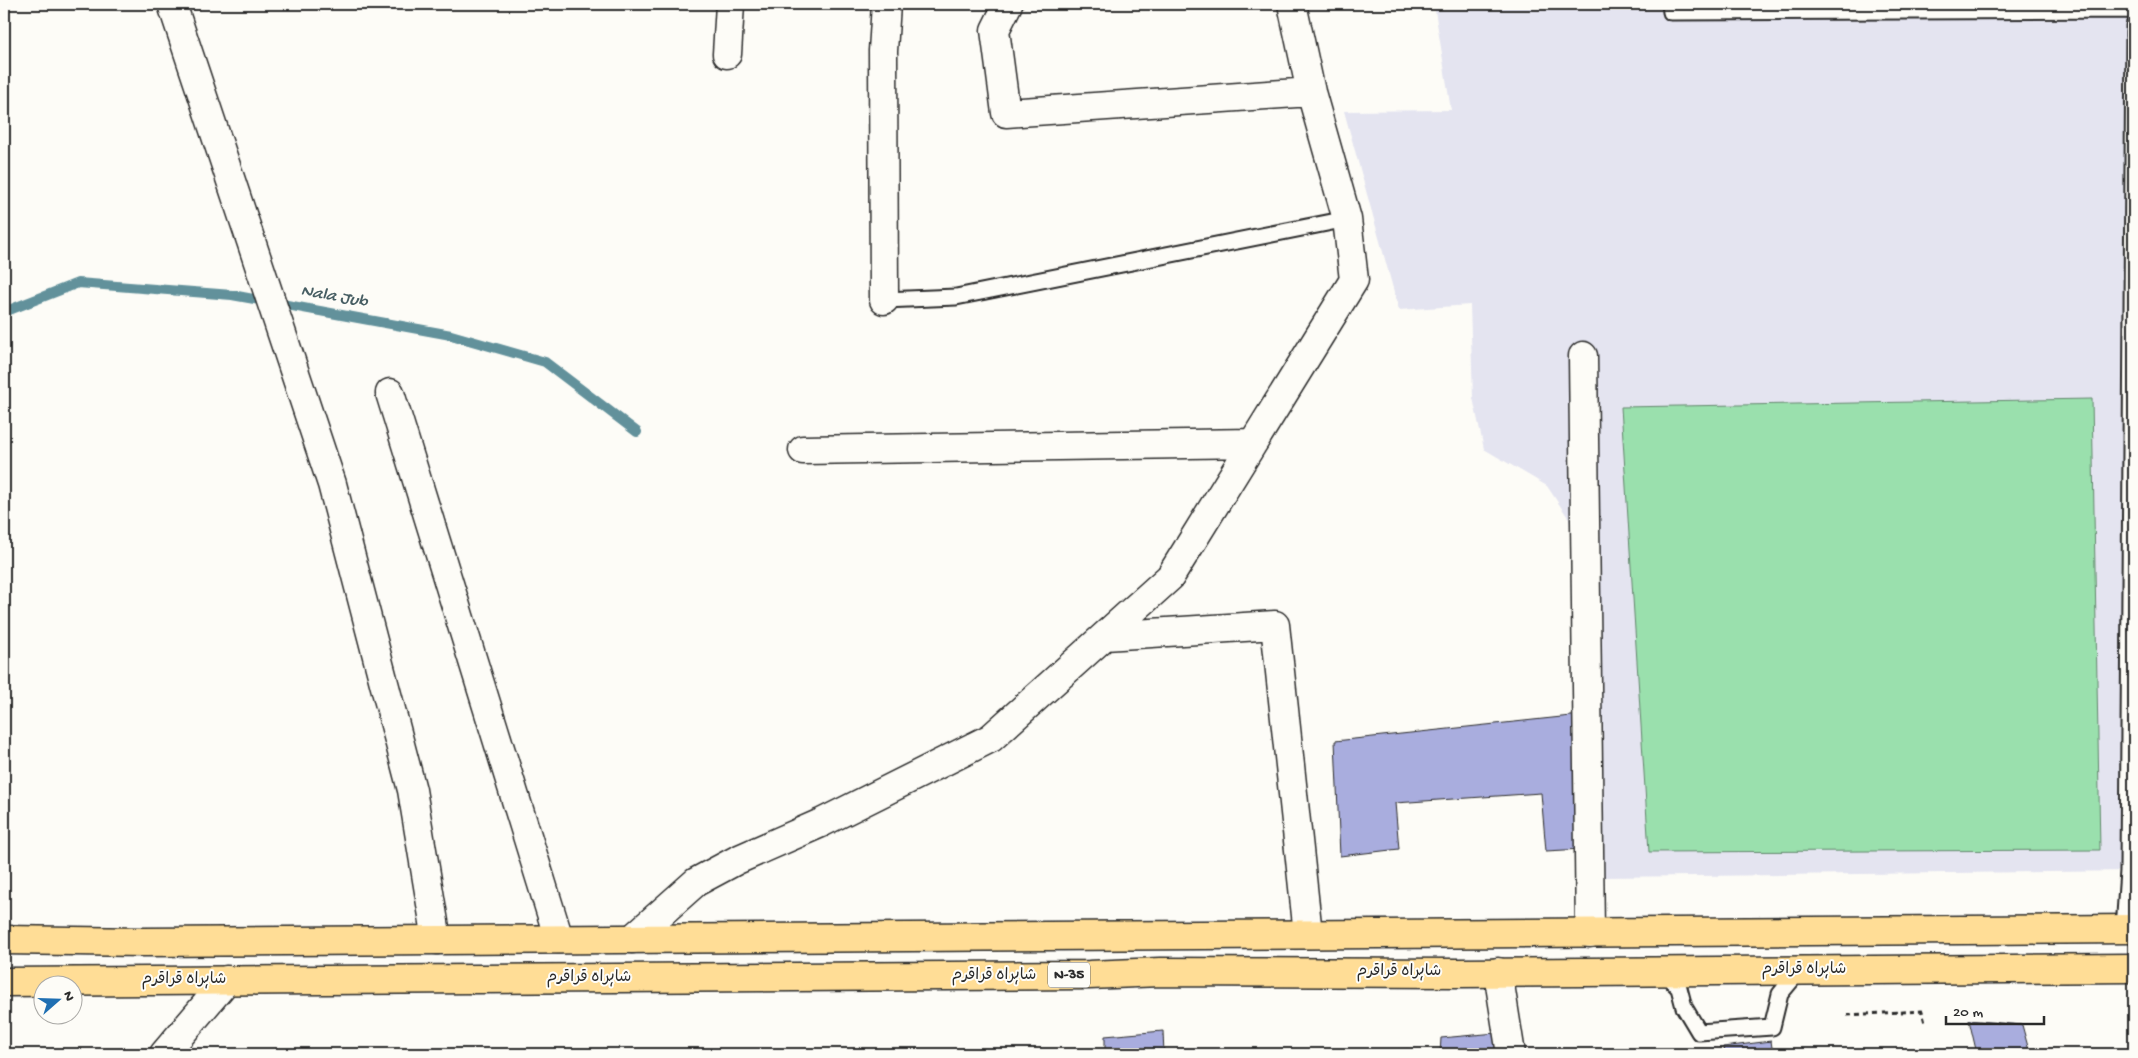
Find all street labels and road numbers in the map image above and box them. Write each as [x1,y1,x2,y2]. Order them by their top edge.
street label: شاہراہ قراقرم [1762,961,1846,980]
road number: N-35 [1048,962,1090,988]
street label: شاہراہ قراقرم [1357,963,1441,982]
street label: شاہراہ قراقرم [952,967,1036,986]
street label: شاہراہ قراقرم [547,969,631,988]
street label: شاہراہ قراقرم [142,971,226,990]

